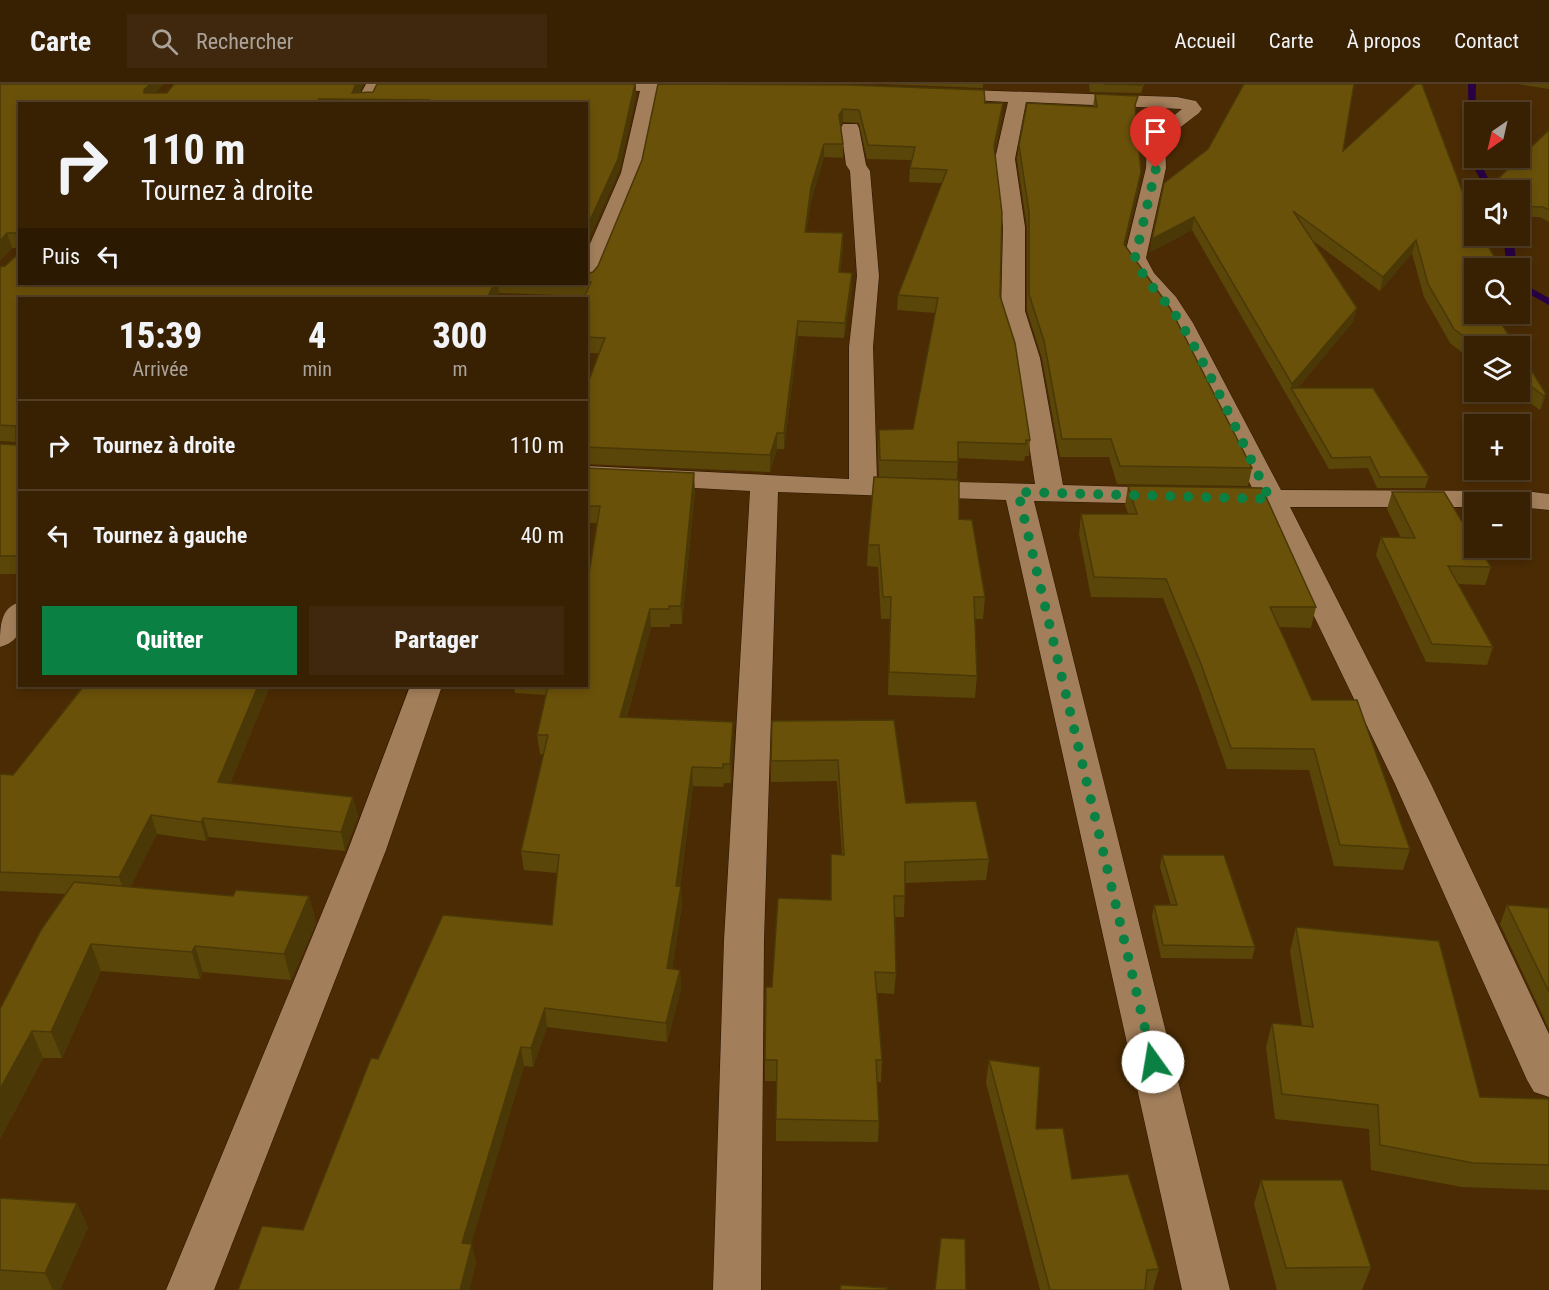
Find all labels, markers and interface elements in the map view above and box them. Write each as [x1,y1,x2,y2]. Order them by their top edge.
search box [127,14,547,68]
text: Carte [30,25,91,58]
icon: search [148,25,181,58]
text: Rechercher [196,29,293,54]
text: Accueil [1175,29,1236,53]
text: Carte [1269,29,1314,53]
text: À propos [1347,29,1421,53]
text: Contact [1454,29,1519,53]
north arrow [1464,102,1530,168]
map controls [1464,102,1530,558]
pin [1130,106,1181,168]
icon: arrive [1139,115,1172,148]
text: 110 m [141,125,246,174]
icon: right [42,126,120,204]
text: Tournez à droite [141,175,313,207]
button: sound [1464,180,1530,246]
icon: left [92,240,125,273]
text: Puis [42,244,80,269]
button: search [1464,258,1530,324]
text: 15:39 [119,315,202,357]
text: 4 [308,315,326,357]
text: 300 [432,315,487,357]
button: layers [1464,336,1530,402]
text: Arrivée [133,357,188,381]
text: min [303,357,332,381]
text: m [452,357,467,381]
button: + [1464,414,1530,480]
icon: right [42,429,75,462]
text: Tournez à droite [93,433,235,458]
text: 110 m [510,433,564,458]
button: − [1464,492,1530,558]
icon: left [42,519,75,552]
text: Tournez à gauche [93,523,247,548]
text: 40 m [521,523,564,548]
button: Quitter [42,606,297,675]
button: Partager [309,606,564,675]
position arrow [1121,1030,1185,1094]

